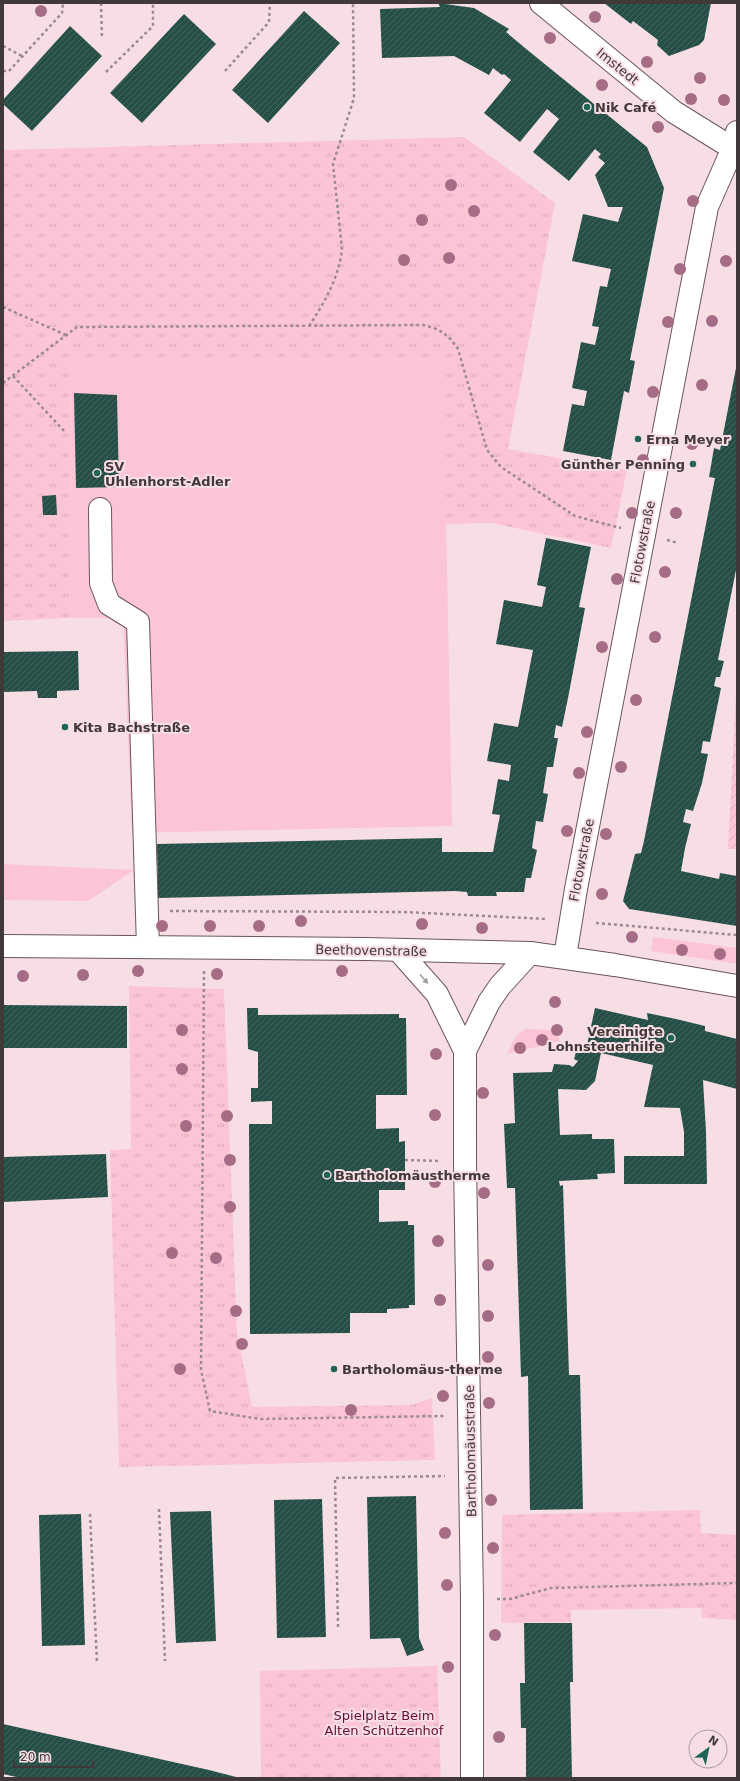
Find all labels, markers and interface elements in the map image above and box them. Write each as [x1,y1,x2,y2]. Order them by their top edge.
street label: Imstedt [594,45,642,88]
place label: Nik Café [595,100,656,115]
marker: Nik Café [582,102,592,112]
place label: Erna Meyer [646,432,730,447]
marker: Erna Meyer [633,434,643,444]
place label: Günther Penning [561,457,685,472]
place label: SV Uhlenhorst-Adler [105,459,231,489]
marker: Günther Penning [688,459,698,469]
marker: SV Uhlenhorst-Adler [92,468,102,478]
street label: Flotowstraße [627,499,658,585]
place label: Kita Bachstraße [73,720,190,735]
marker: Kita Bachstraße [60,722,70,732]
street label: Flotowstraße [566,817,597,903]
street label: Beethovenstraße [315,942,427,959]
one-way arrow [420,974,429,984]
place label: Vereinigte Lohnsteuerhilfe [547,1024,663,1054]
marker: Vereinigte Lohnsteuerhilfe [666,1033,676,1043]
place label: Bartholomäustherme [335,1168,490,1183]
marker: Bartholomäustherme [322,1170,332,1180]
place label: Bartholomäus-therme [342,1362,503,1377]
marker: Bartholomäus-therme [329,1364,339,1374]
street label: Bartholomäusstraße [462,1385,479,1517]
park label: Spielplatz Beim Alten Schützenhof [325,1708,444,1738]
north arrow [688,1729,728,1769]
text: N [706,1733,721,1749]
scale bar [14,1743,93,1769]
text: 20 m [20,1750,51,1764]

